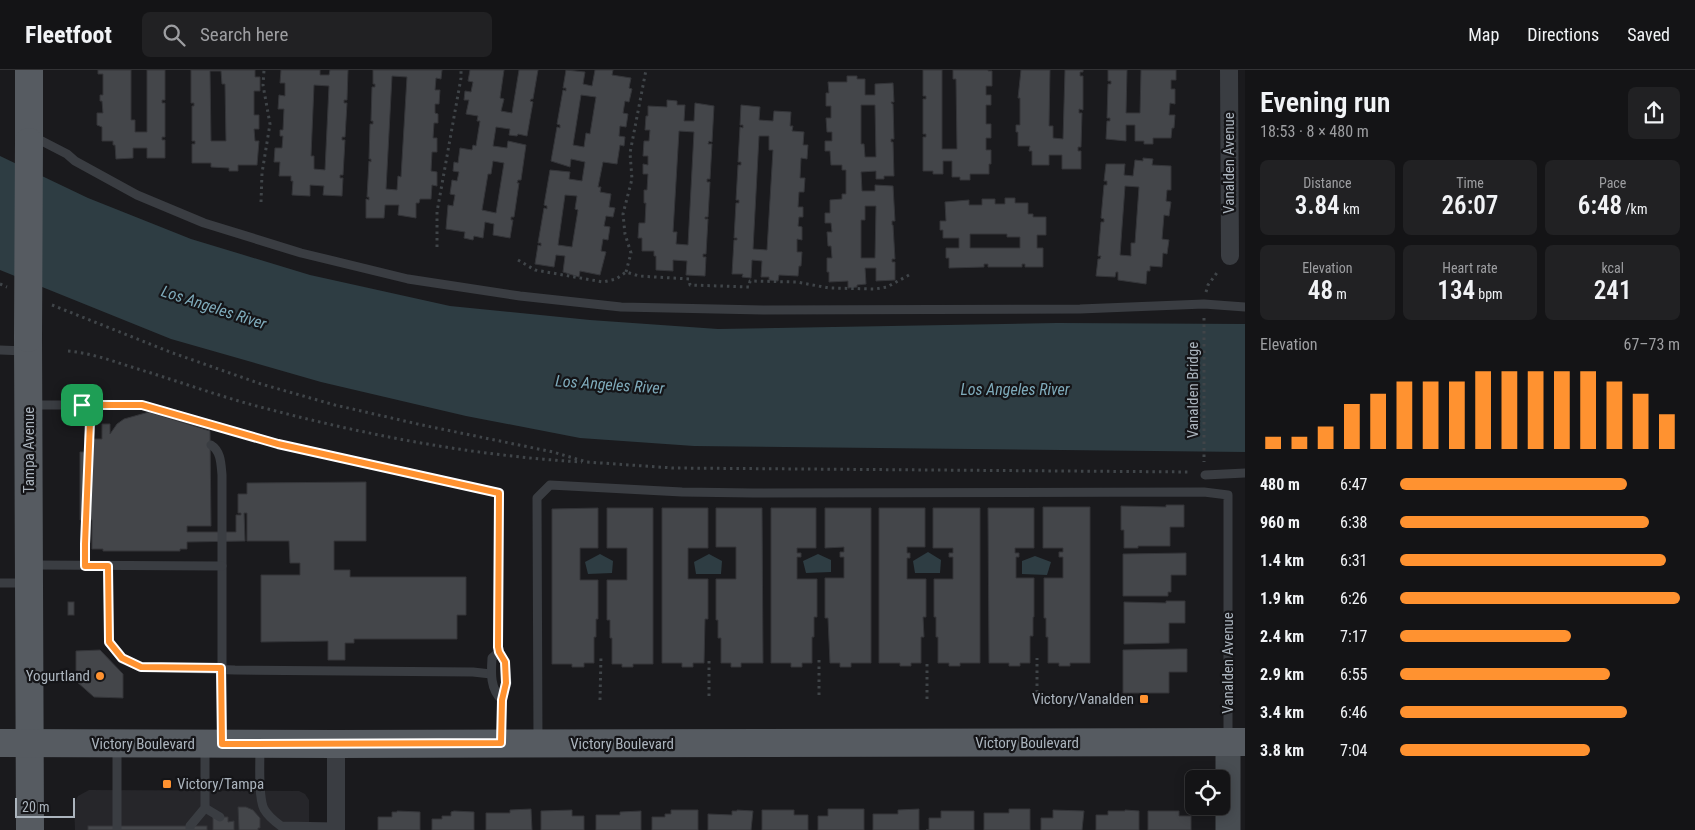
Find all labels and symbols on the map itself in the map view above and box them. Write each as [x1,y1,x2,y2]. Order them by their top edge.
street label: Vanalden Avenue [1220,112,1238,214]
water label: Los Angeles River [159,282,270,334]
street label: Vanalden Bridge [1184,342,1202,438]
water label: Los Angeles River [555,371,666,398]
water label: Los Angeles River [960,380,1071,399]
pin [61,384,103,426]
street label: Tampa Avenue [20,407,38,493]
street label: Vanalden Avenue [1219,612,1237,714]
place label: Yogurtland [26,667,90,685]
marker: Yogurtland [94,670,106,682]
place label: Victory/Vanalden [1032,690,1134,708]
marker: Victory/Vanalden [1138,693,1150,705]
street label: Victory Boulevard [975,734,1079,752]
street label: Victory Boulevard [91,735,195,753]
street label: Victory Boulevard [570,735,674,753]
place label: Victory/Tampa [177,775,264,793]
marker: Victory/Tampa [161,778,173,790]
scale bar [15,795,75,818]

